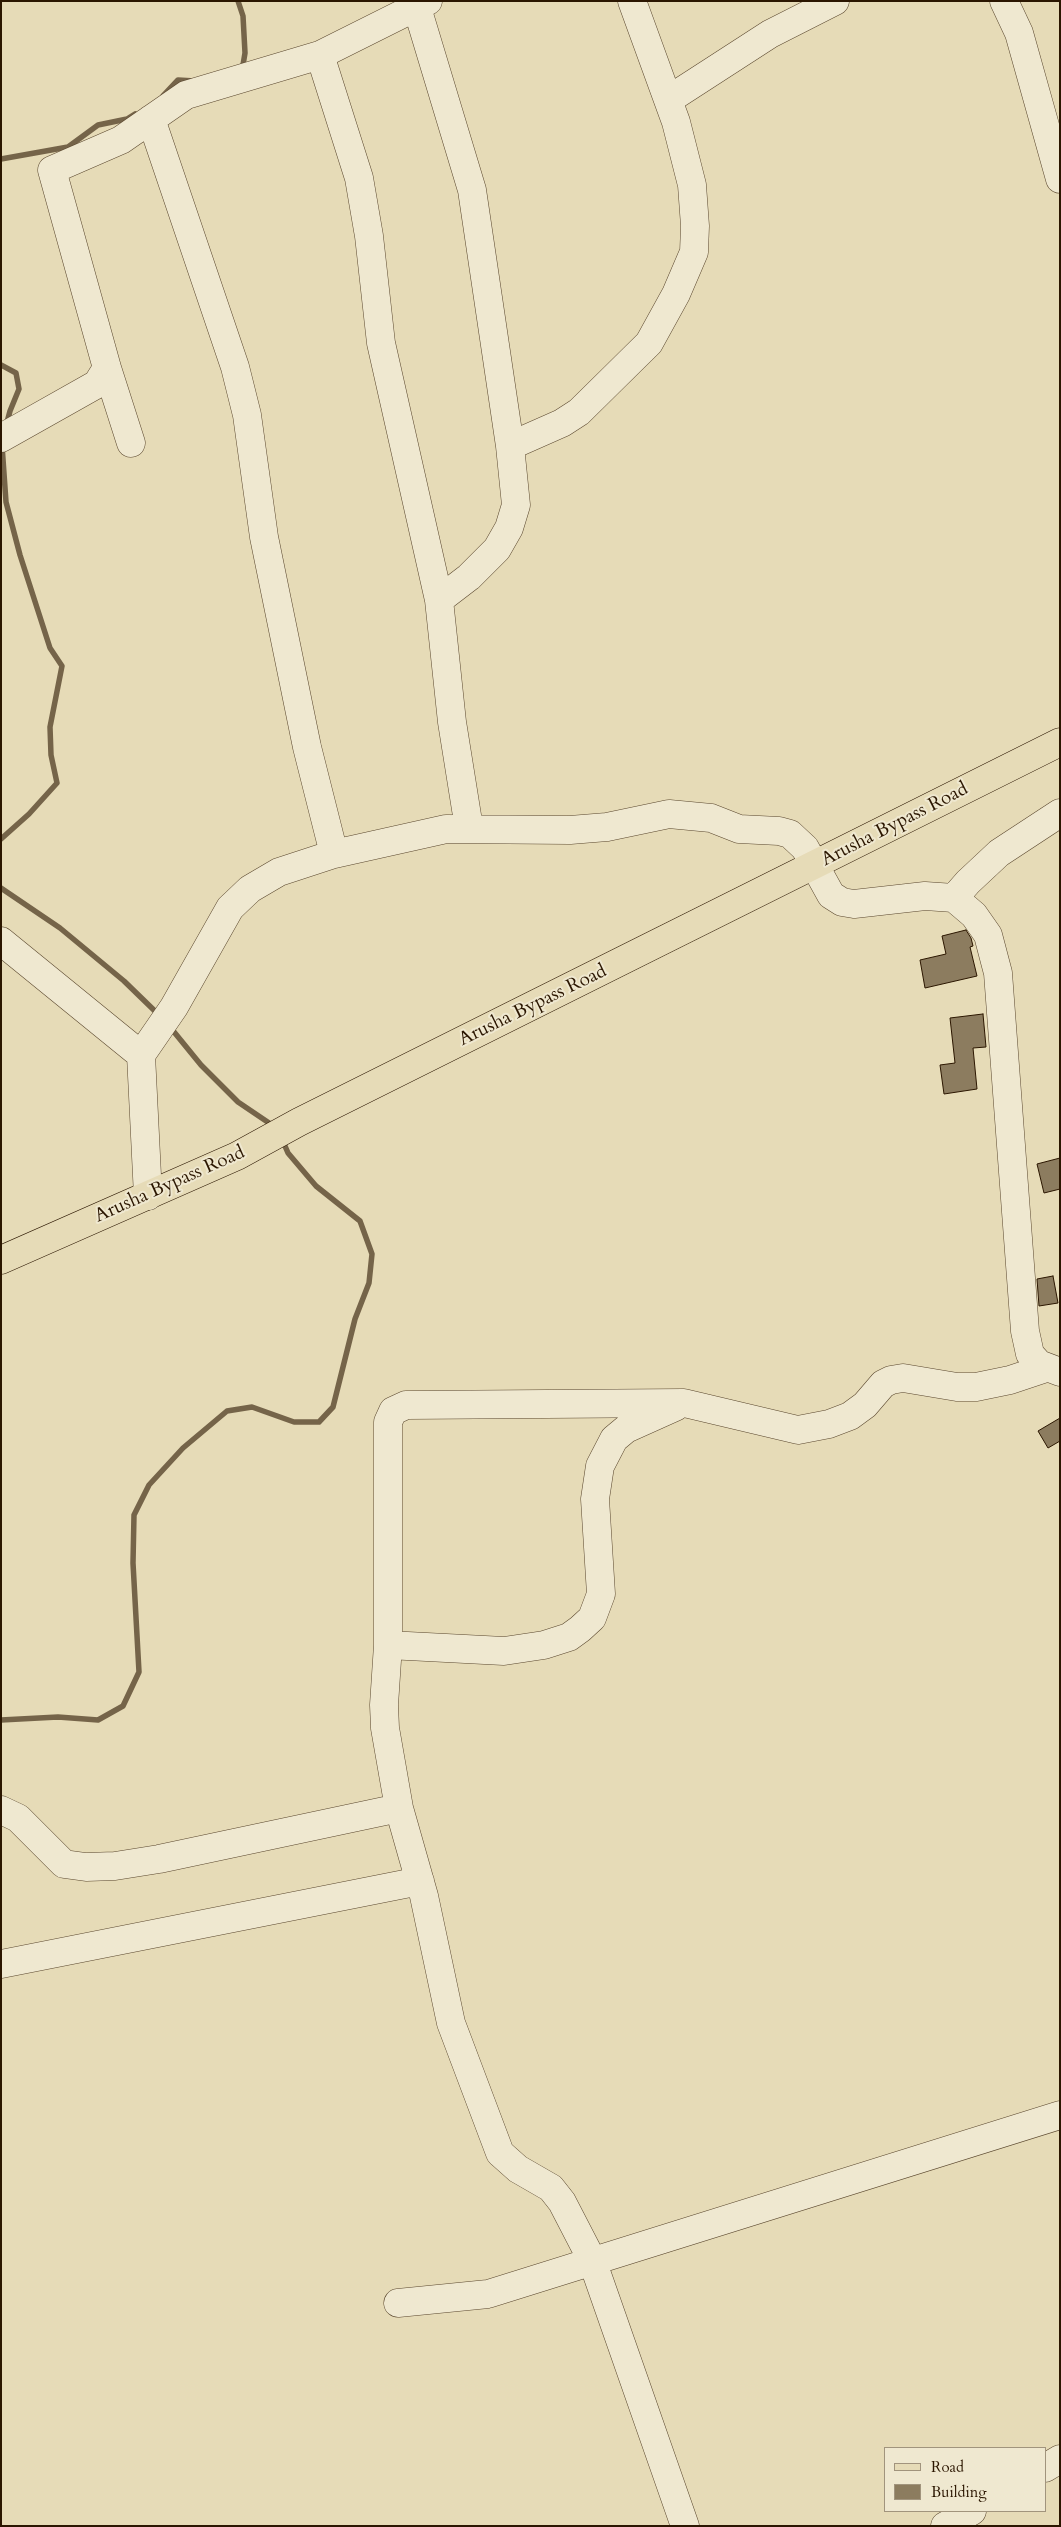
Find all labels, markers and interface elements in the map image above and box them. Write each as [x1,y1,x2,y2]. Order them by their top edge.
street label: Arusha Bypass Road [818,778,972,872]
street label: Arusha Bypass Road [455,960,611,1052]
street label: Arusha Bypass Road [91,1142,249,1228]
legend [884,2447,1046,2512]
text: Road [931,2457,964,2477]
text: Building [931,2482,987,2502]

